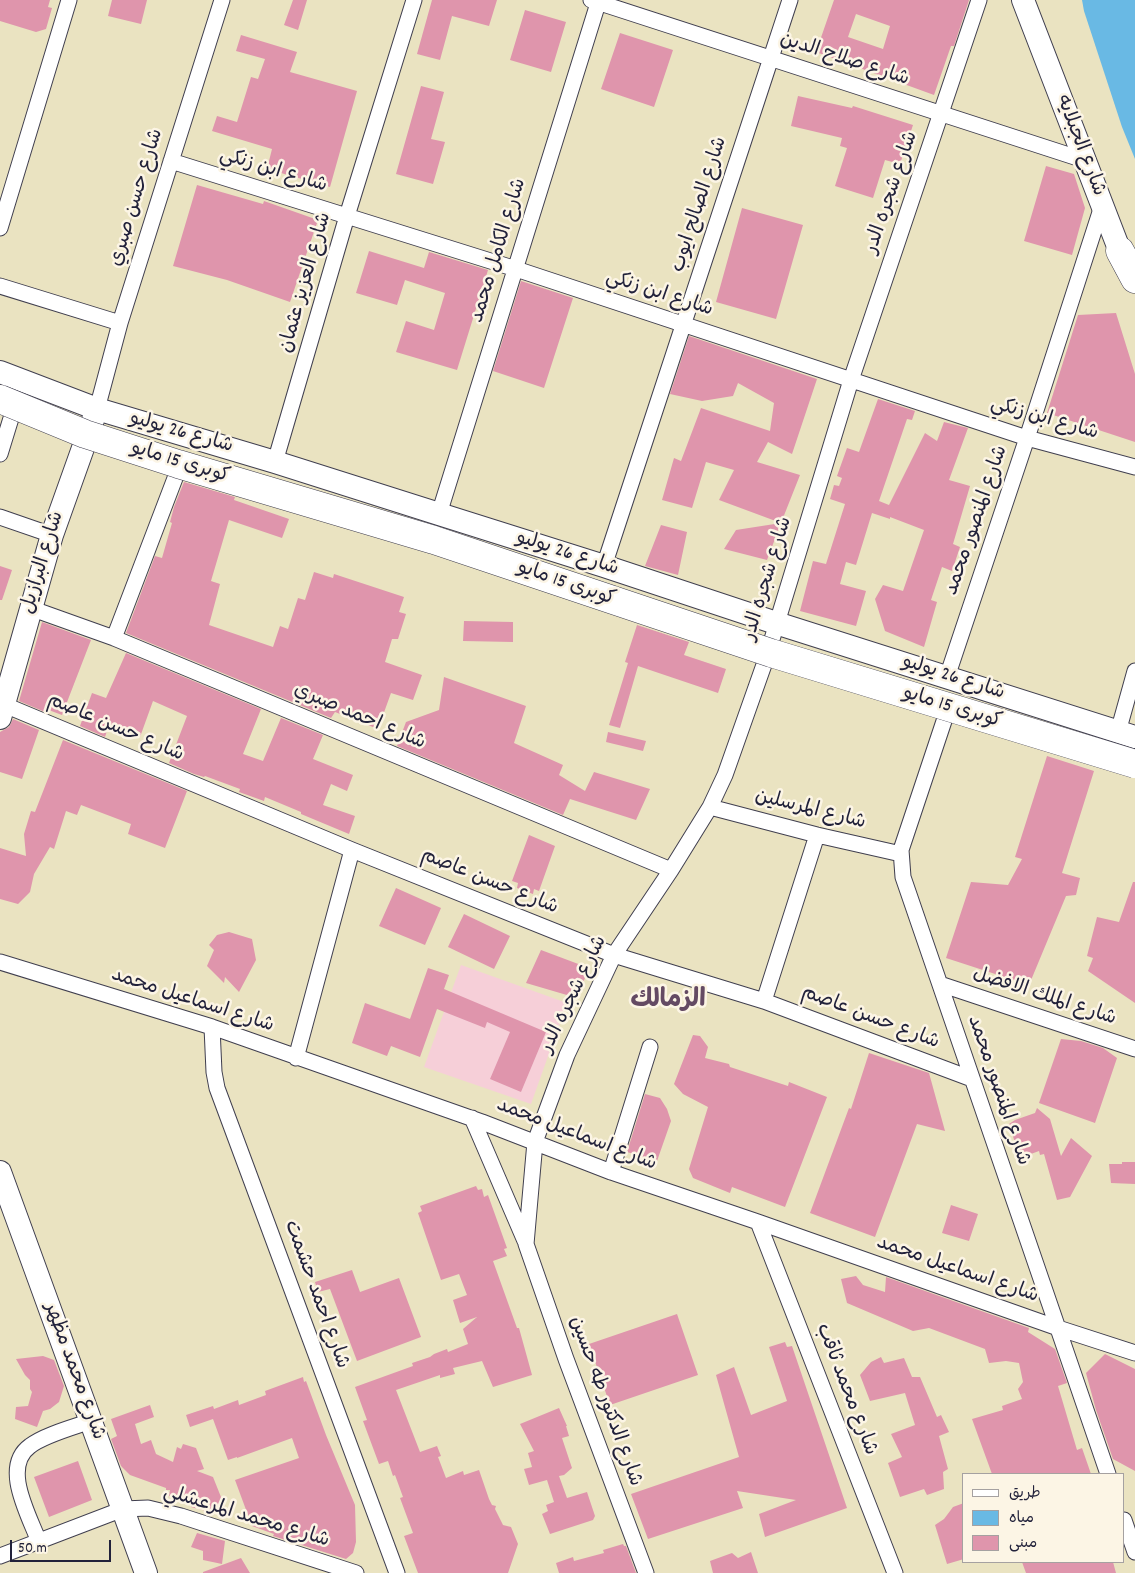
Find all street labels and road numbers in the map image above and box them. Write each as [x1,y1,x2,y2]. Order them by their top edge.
street label: شارع صلاح الدين [776,29,912,93]
street label: شارع الجبلايه [1049,92,1109,200]
street label: شارع حسن صبري [106,126,170,270]
street label: شارع شجره الدر [861,129,925,257]
street label: شارع الصالح ايوب [668,134,734,276]
street label: شارع ابن زنكي [216,144,330,200]
street label: شارع الكامل محمد [467,176,533,326]
street label: شارع العزيز عثمان [275,210,339,356]
street label: شارع ابن زنكي [602,266,716,324]
street label: شارع ابن زنكي [987,393,1101,447]
street label: شارع 26 يوليو [126,408,236,460]
street label: كوبرى 15 مايو [128,438,232,490]
street label: شارع المنصور محمد [941,443,1015,599]
street label: شارع البرازيل [17,509,71,617]
street label: شارع شجره الدر [739,514,799,644]
street label: شارع 26 يوليو [513,527,621,583]
street label: كوبرى 15 مايو [514,557,618,613]
street label: شارع 26 يوليو [899,651,1007,707]
street label: شارع احمد صبري [289,679,429,757]
street label: كوبرى 15 مايو [900,683,1004,735]
street label: شارع حسن عاصم [43,690,187,768]
street label: شارع المرسلين [752,786,868,836]
street label: شارع حسن عاصم [417,845,561,921]
street label: شارع شجره الدر [536,932,614,1058]
street label: شارع الملك الافضل [969,963,1119,1033]
street label: شارع اسماعيل محمد [108,964,276,1040]
street label: شارع حسن عاصم [798,982,942,1056]
street label: شارع المنصور محمد [960,1013,1034,1169]
street label: شارع اسماعيل محمد [492,1094,660,1178]
street label: شارع احمد حشمت [277,1218,353,1372]
street label: شارع اسماعيل محمد [873,1232,1041,1310]
street label: شارع محمد مظهر [37,1300,109,1444]
street label: شارع الدكتور طه حسين [562,1314,646,1490]
street label: شارع محمد ثاقب [809,1321,881,1459]
street label: شارع محمد المرعشلي [160,1481,332,1555]

